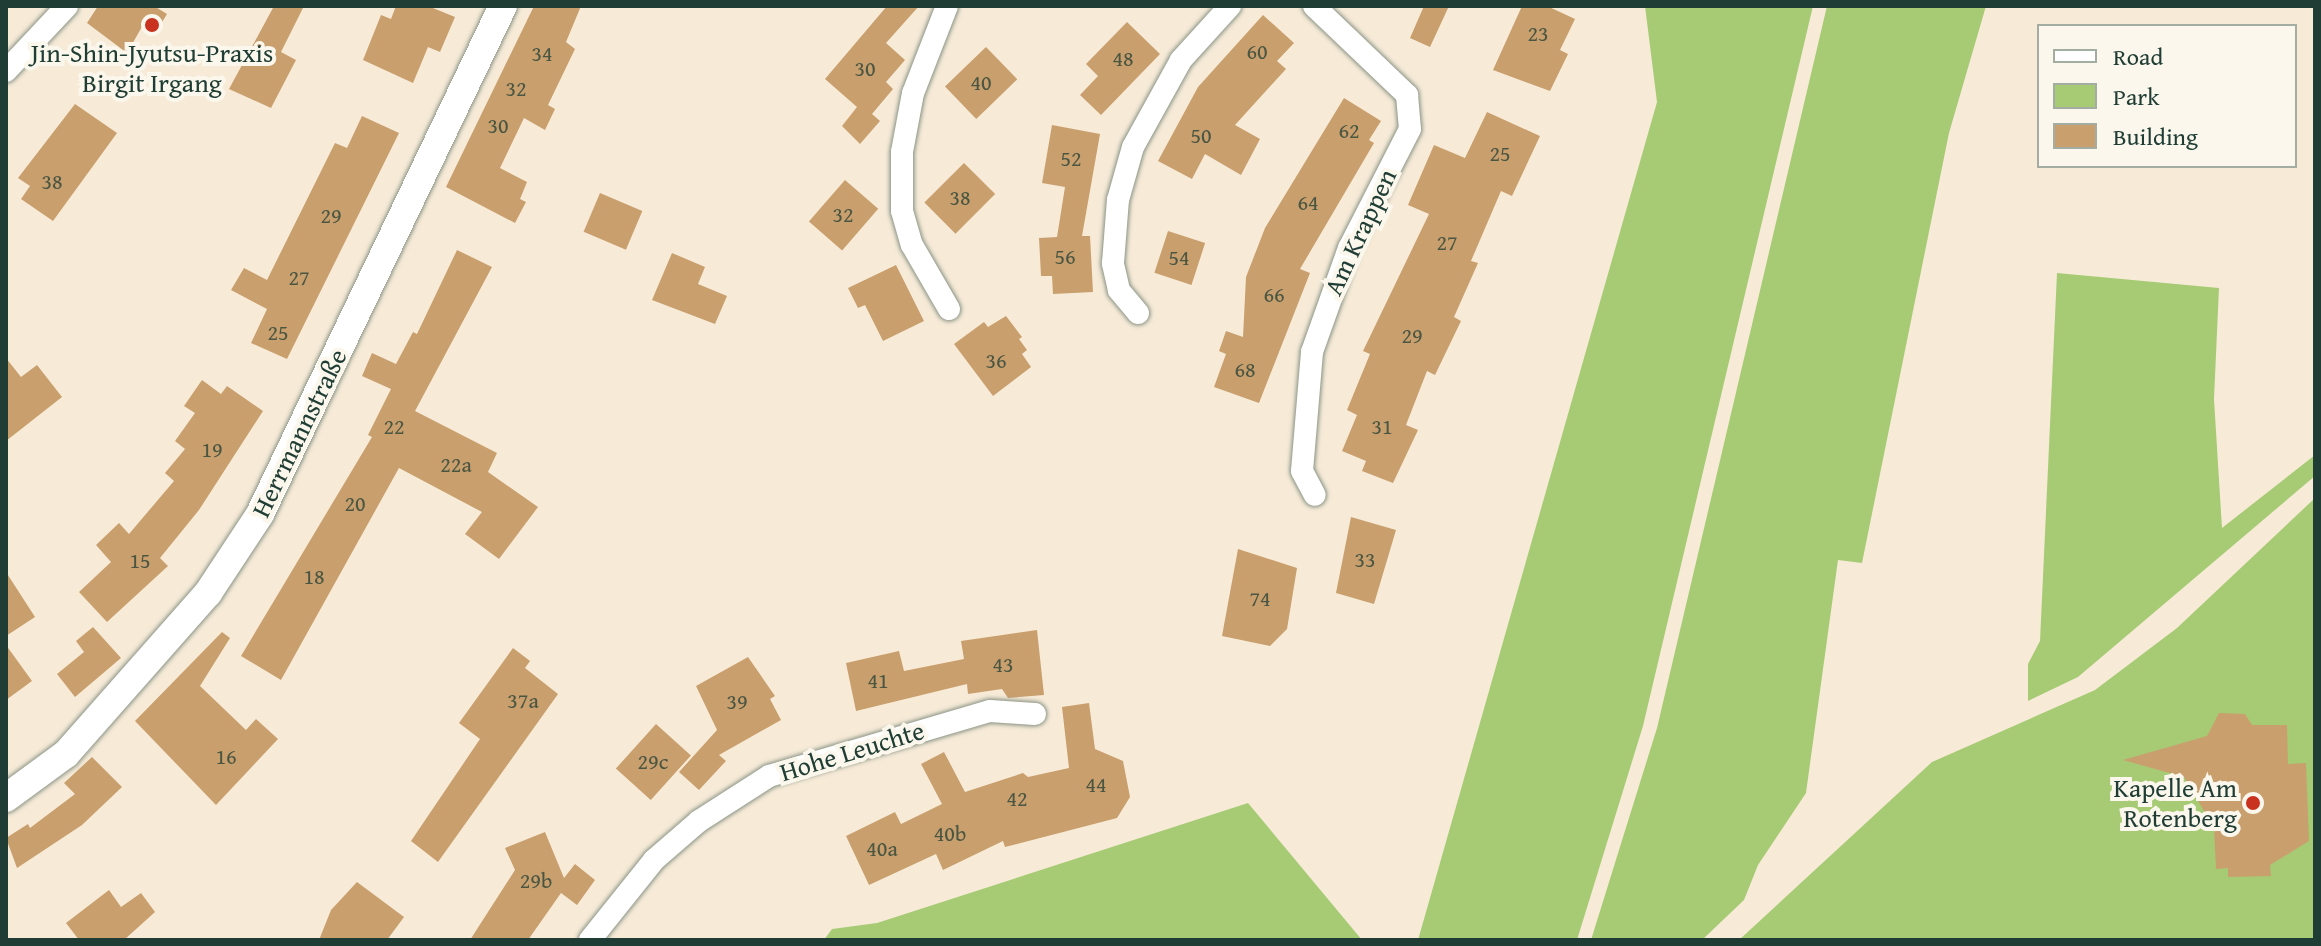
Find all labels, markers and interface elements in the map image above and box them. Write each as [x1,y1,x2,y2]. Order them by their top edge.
marker: Jin-Shin-Jyutsu-Praxis Birgit Irgang [143,16,161,34]
house number: 23 [1527,21,1549,47]
legend [2037,24,2297,168]
place label: Jin-Shin-Jyutsu-Praxis Birgit Irgang [31,37,273,98]
house number: 60 [1246,39,1268,65]
text: Road [2113,39,2163,74]
house number: 34 [531,41,553,67]
house number: 48 [1112,46,1134,72]
house number: 30 [854,56,876,82]
house number: 40 [970,70,992,96]
house number: 32 [505,76,527,102]
text: Park [2113,79,2159,114]
house number: 30 [487,113,509,139]
house number: 62 [1338,118,1360,144]
text: Building [2113,119,2198,154]
house number: 50 [1190,123,1212,149]
house number: 25 [1489,141,1511,167]
house number: 52 [1060,146,1082,172]
street label: Am Krappen [1317,164,1403,300]
house number: 38 [41,169,63,195]
house number: 38 [949,185,971,211]
house number: 64 [1297,190,1319,216]
house number: 32 [832,202,854,228]
house number: 29 [320,203,342,229]
house number: 27 [1436,230,1458,256]
house number: 56 [1054,244,1076,270]
house number: 54 [1168,245,1190,271]
house number: 27 [288,265,310,291]
house number: 66 [1263,282,1285,308]
house number: 25 [267,320,289,346]
house number: 29 [1401,323,1423,349]
street label: Herrmannstraße [245,344,353,522]
house number: 36 [985,348,1007,374]
house number: 68 [1234,357,1256,383]
house number: 22 [383,414,405,440]
house number: 31 [1371,414,1393,440]
house number: 19 [201,437,223,463]
house number: 22a [440,452,472,478]
house number: 20 [344,491,366,517]
house number: 33 [1354,547,1376,573]
house number: 15 [129,548,151,574]
house number: 18 [303,564,325,590]
house number: 74 [1249,586,1271,612]
house number: 43 [992,652,1014,678]
house number: 41 [867,668,889,694]
house number: 37a [507,688,539,714]
house number: 39 [726,689,748,715]
street label: Hohe Leuchte [776,714,928,788]
house number: 16 [215,744,237,770]
house number: 29c [638,749,668,775]
house number: 44 [1085,772,1107,798]
place label: Kapelle Am Rotenberg [2114,772,2237,834]
house number: 42 [1006,786,1028,812]
marker: Kapelle Am Rotenberg [2244,794,2262,812]
house number: 40b [934,821,966,847]
house number: 40a [866,836,898,862]
house number: 29b [520,868,552,894]

